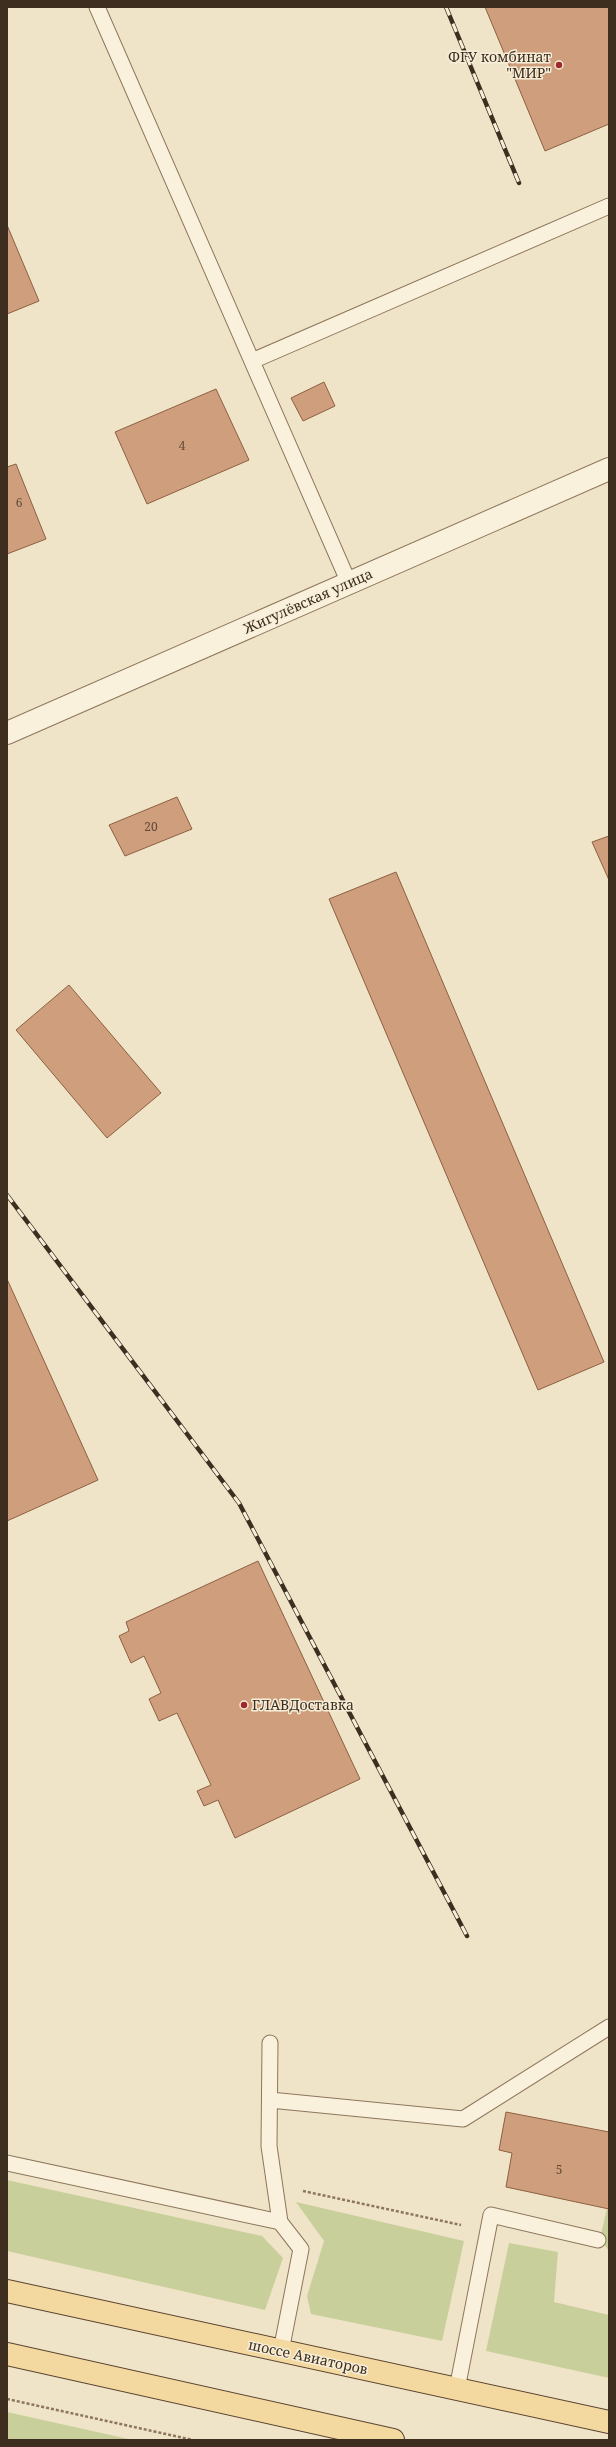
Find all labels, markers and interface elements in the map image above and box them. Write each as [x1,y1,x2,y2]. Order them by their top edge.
place label: ФГУ комбинат "МИР" [448,47,552,82]
marker: ФГУ комбинат "МИР" [554,60,564,70]
house number: 4 [179,437,186,454]
house number: 6 [16,494,23,511]
street label: Жигулёвская улица [239,563,375,638]
house number: 20 [144,818,158,835]
place label: ГЛАВДоставка [252,1695,354,1714]
marker: ГЛАВДоставка [239,1700,249,1710]
house number: 5 [556,2161,562,2178]
street label: шоссе Авиаторов [247,2335,370,2378]

